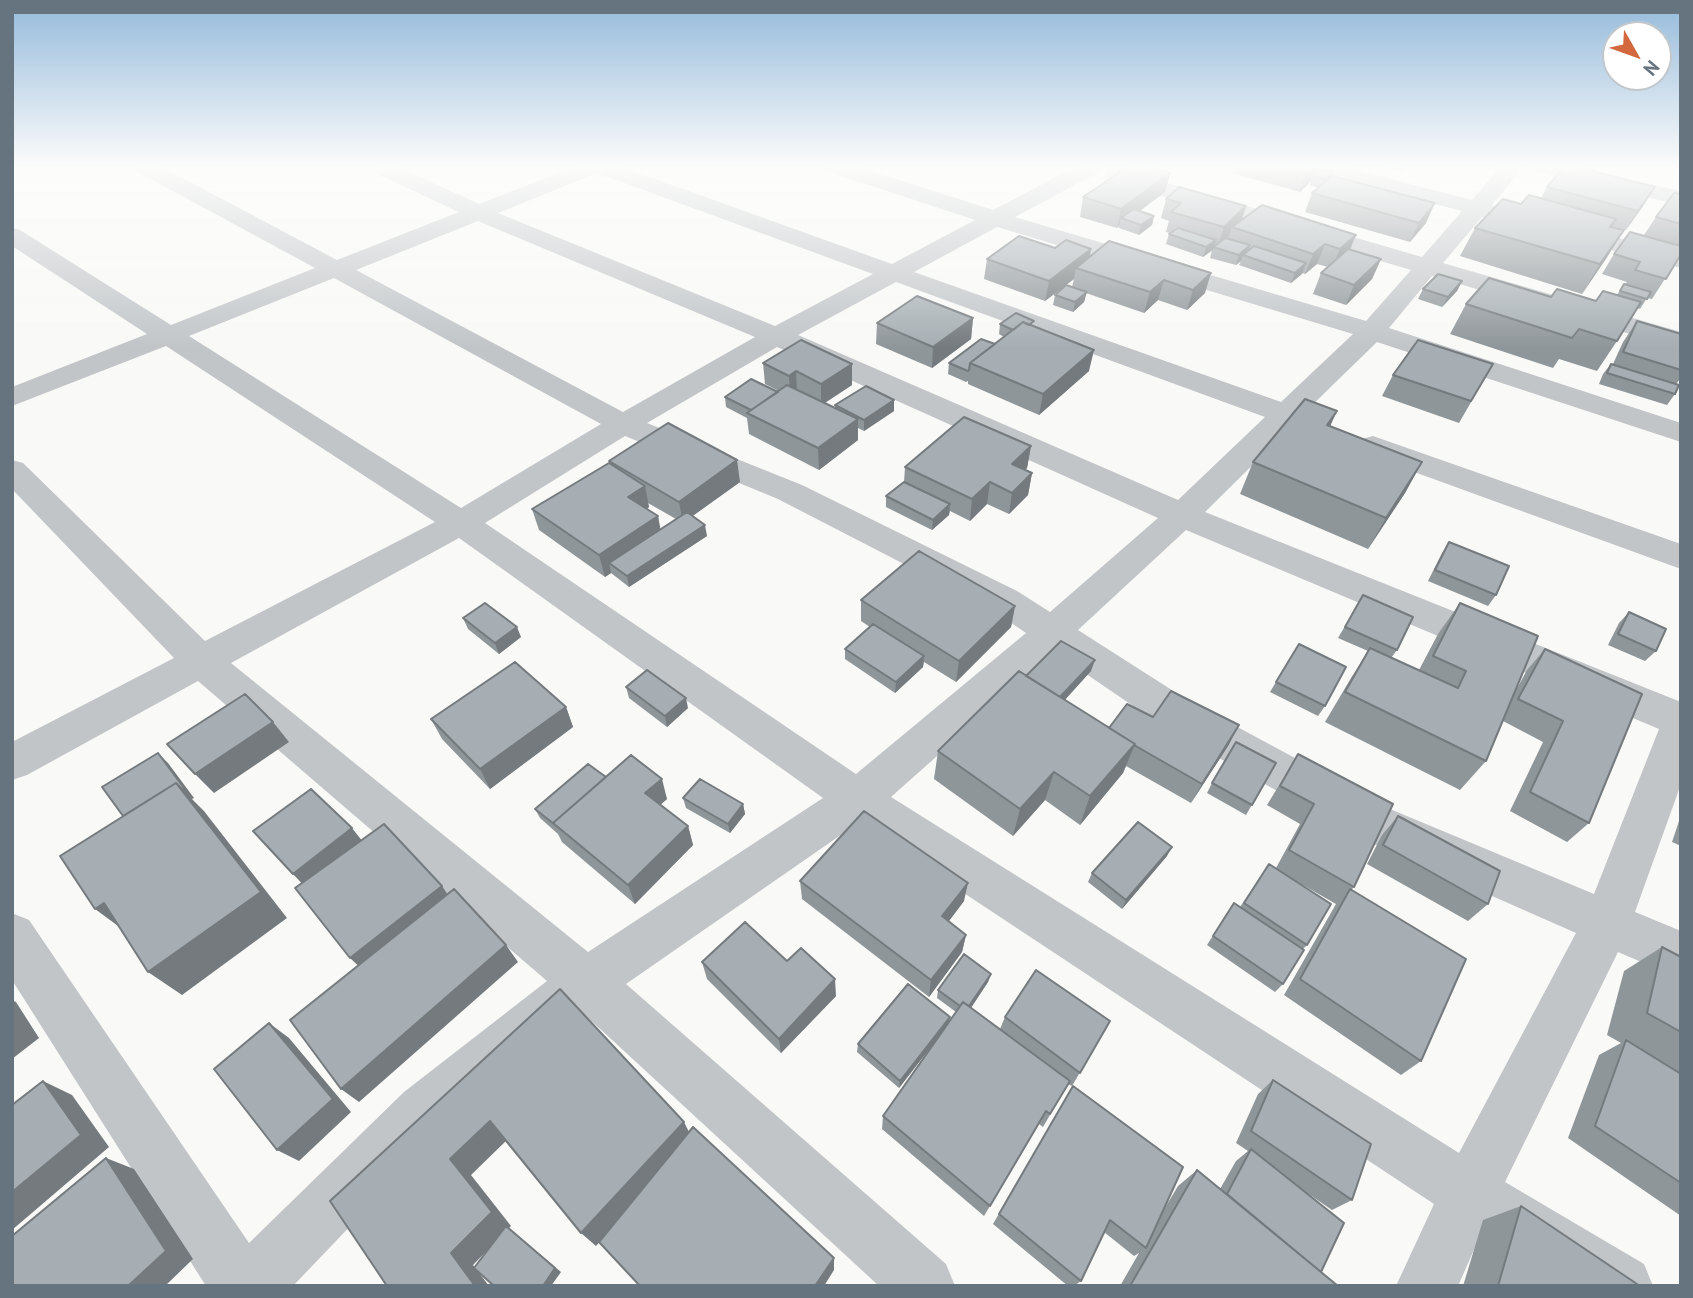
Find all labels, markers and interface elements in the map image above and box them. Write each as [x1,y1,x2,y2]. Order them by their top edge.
north arrow [1602,21,1672,91]
text: N [1638,56,1665,81]

